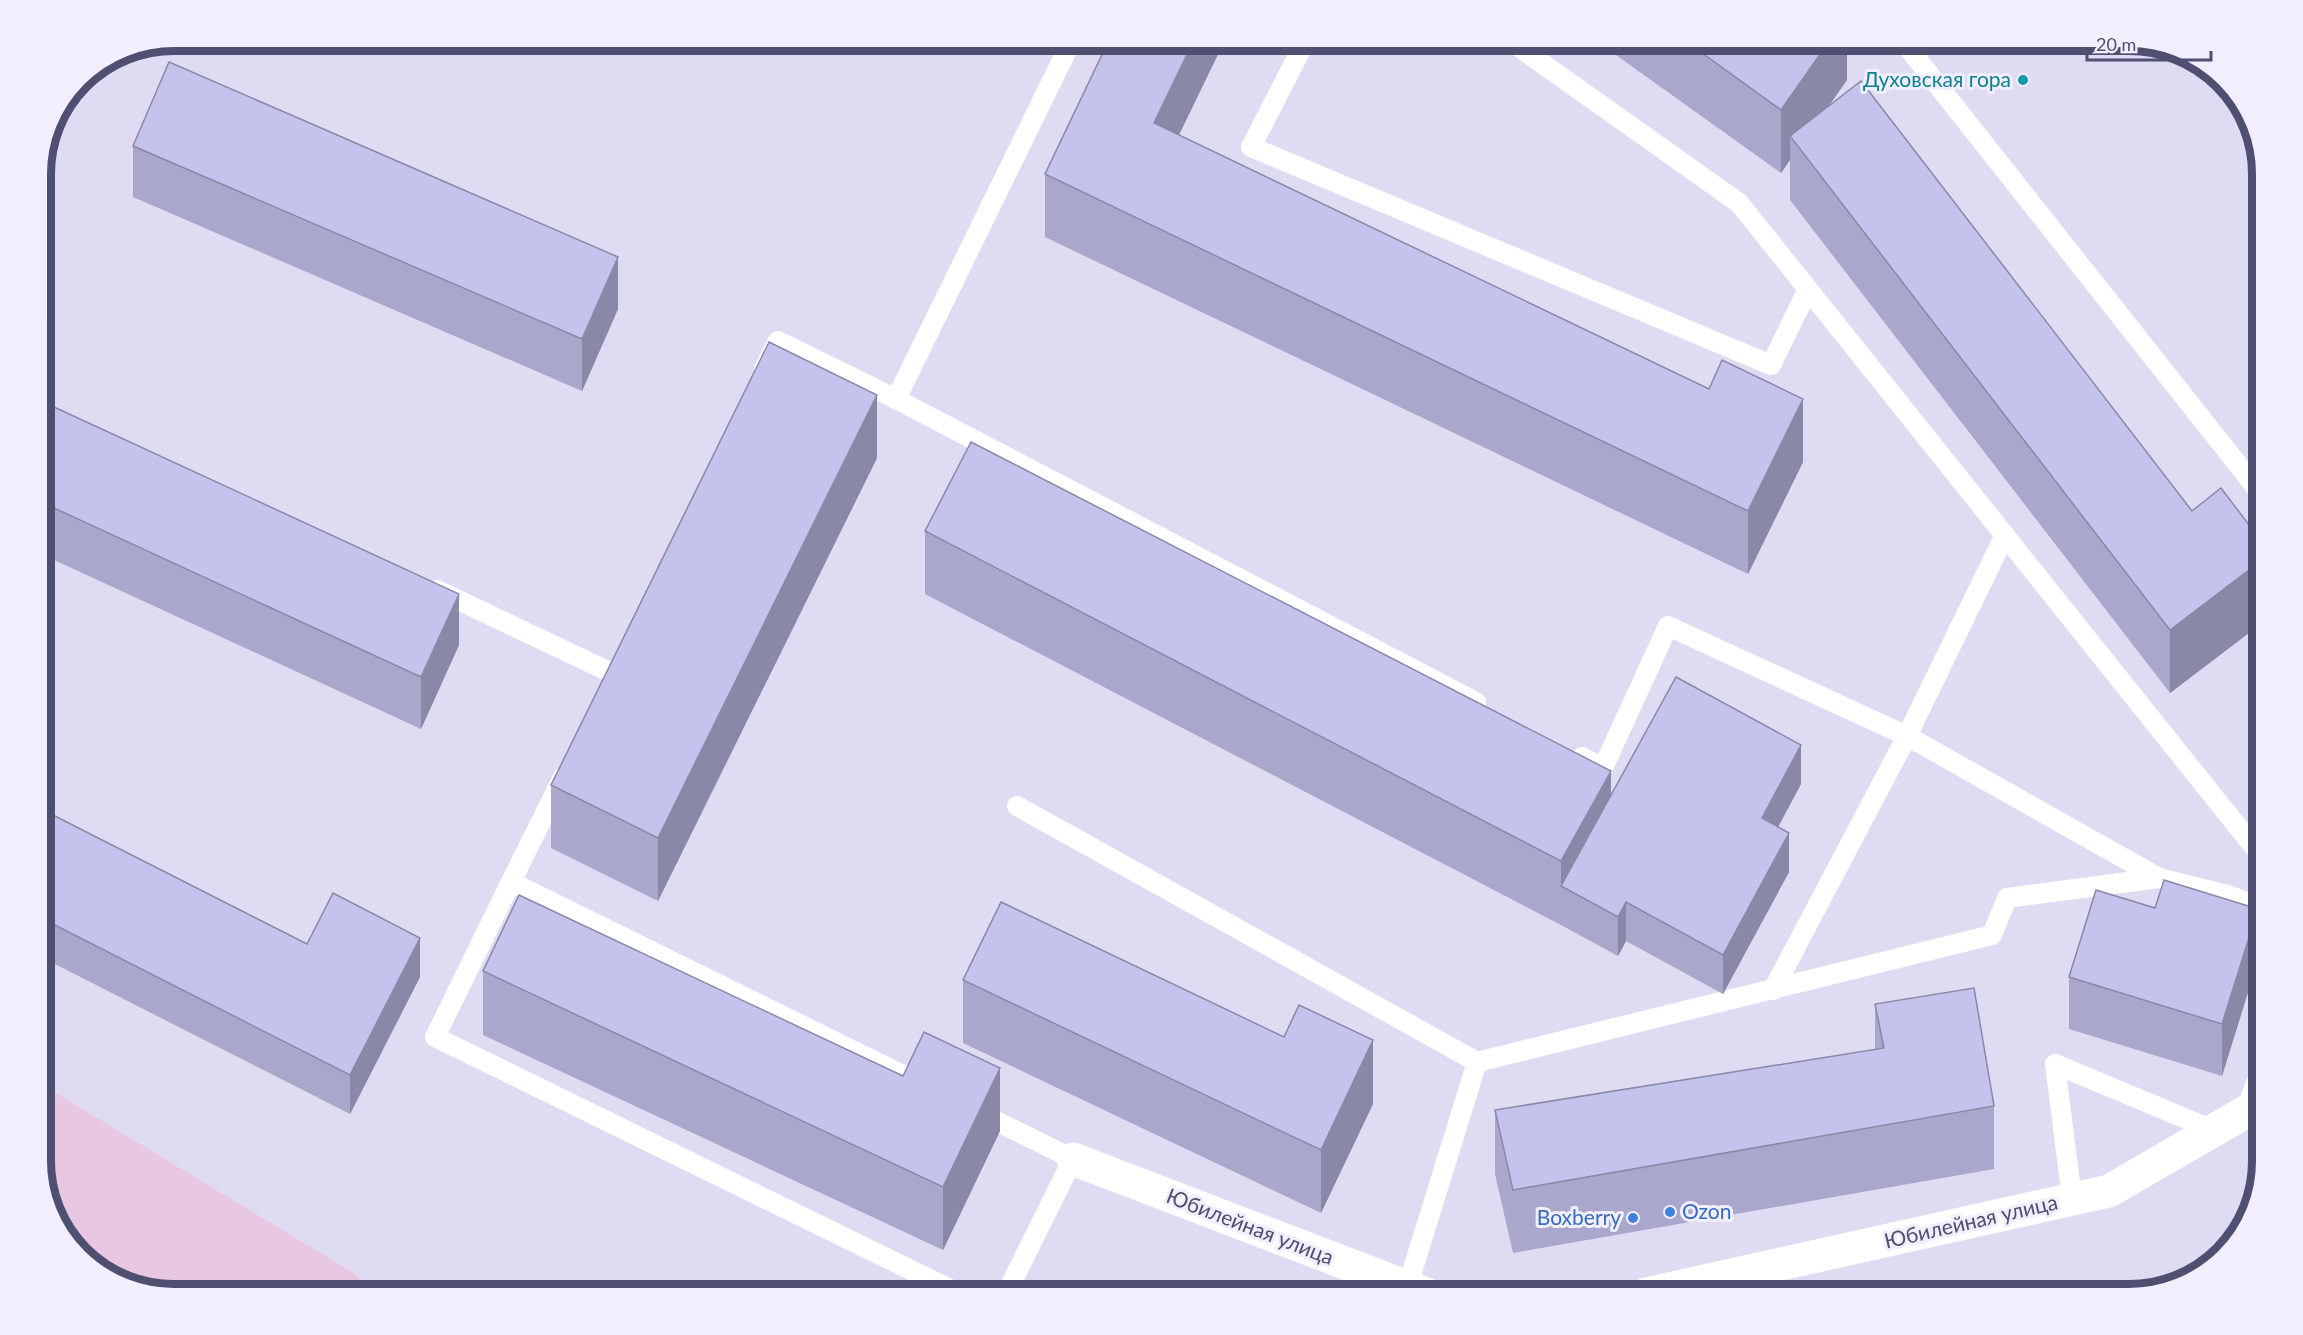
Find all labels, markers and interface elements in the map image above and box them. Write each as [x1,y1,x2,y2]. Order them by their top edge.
scale bar [2087,24,2212,62]
text: 20 m [2096,33,2136,55]
place label: Духовская гора [1863,66,2011,91]
marker: Духовская гора [2016,73,2030,87]
street label: Юбилейная улица [1163,1182,1338,1269]
street label: Юбилейная улица [1882,1188,2060,1253]
place label: Ozon [1682,1198,1732,1223]
place label: Boxberry [1537,1204,1621,1229]
marker: Ozon [1663,1205,1677,1219]
marker: Boxberry [1626,1211,1640,1225]

